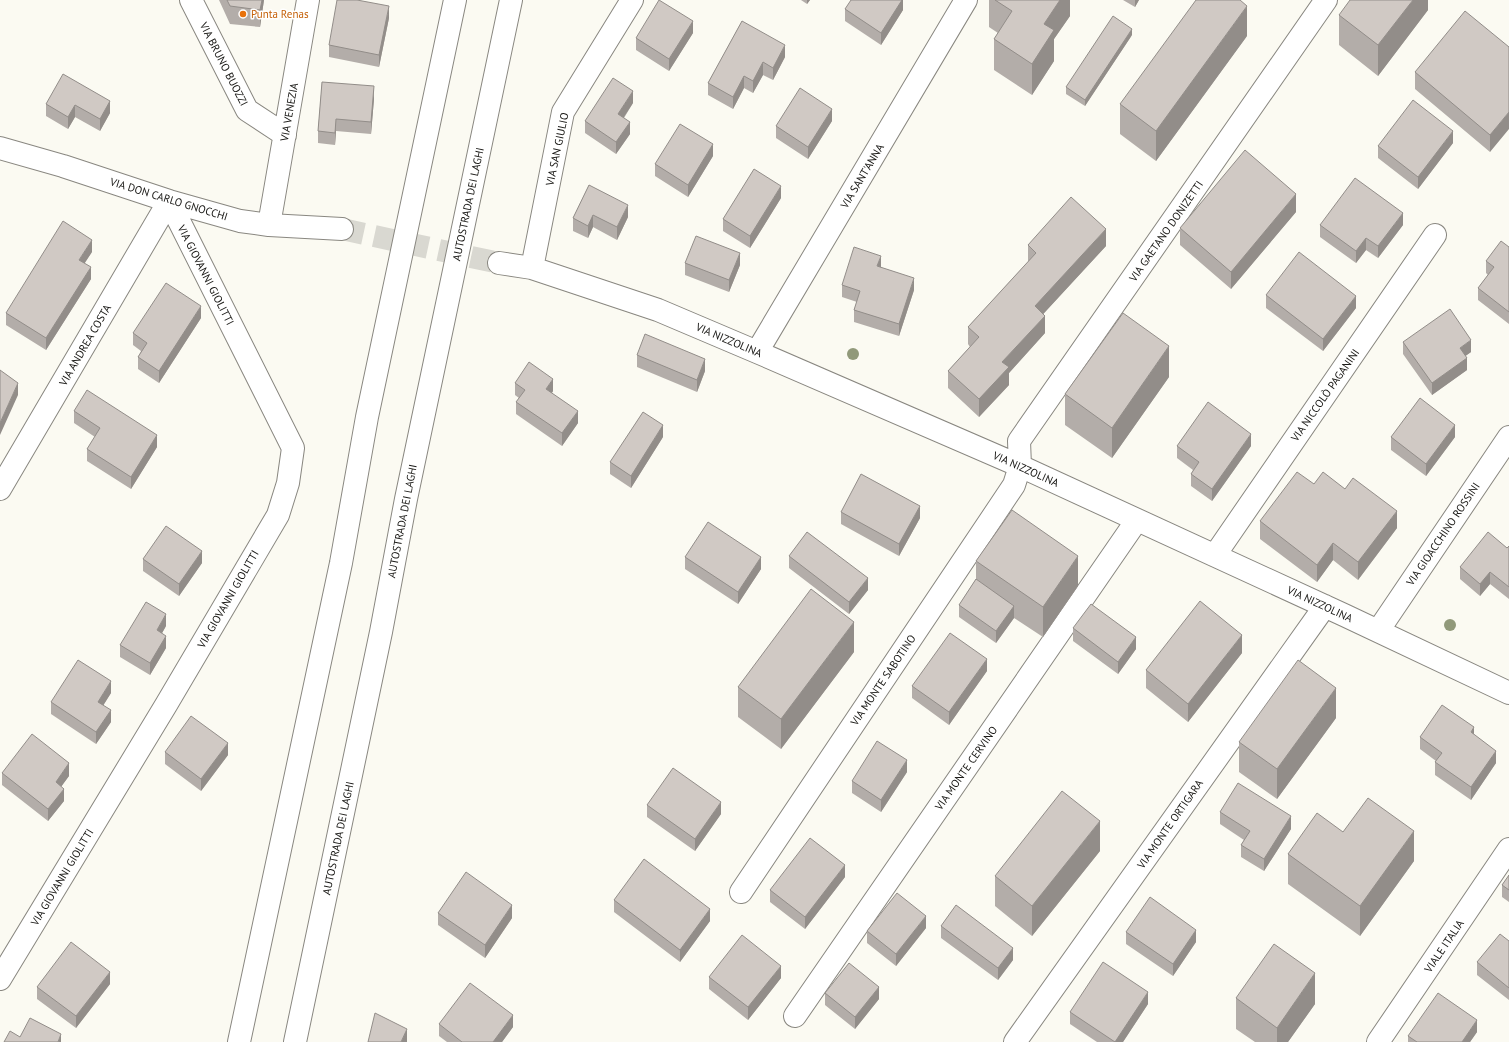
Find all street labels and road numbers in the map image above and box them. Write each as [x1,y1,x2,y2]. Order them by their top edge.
street label: VIA BRUNO BUOZZI [196,19,251,108]
street label: VIA VENEZIA [277,81,301,143]
street label: VIA SAN GIULIO [542,111,572,188]
street label: VIA SANT'ANNA [837,141,887,212]
street label: AUTOSTRADA DEI LAGHI [449,146,487,262]
street label: VIA DON CARLO GNOCCHI [107,174,230,224]
street label: VIA GAETANO DONIZETTI [1125,178,1206,285]
street label: VIA GIOVANNI GIOLITTI [174,222,237,327]
street label: VIA ANDREA COSTA [56,301,114,389]
street label: VIA NIZZOLINA [693,319,765,360]
street label: VIA NICCOLÒ PAGANINI [1287,346,1362,445]
street label: VIA NIZZOLINA [990,448,1062,490]
street label: AUTOSTRADA DEI LAGHI [384,463,420,579]
street label: VIA GIOACCHINO ROSSINI [1403,480,1483,589]
street label: VIA GIOVANNI GIOLITTI [194,548,262,651]
street label: VIA NIZZOLINA [1284,582,1356,626]
street label: VIA MONTE SABOTINO [847,632,919,729]
street label: VIA MONTE CERVINO [931,723,1000,814]
street label: VIA MONTE ORTIGARA [1133,776,1206,872]
street label: AUTOSTRADA DEI LAGHI [319,780,357,896]
street label: VIA GIOVANNI GIOLITTI [27,826,96,929]
street label: VIALE ITALIA [1421,916,1467,976]

